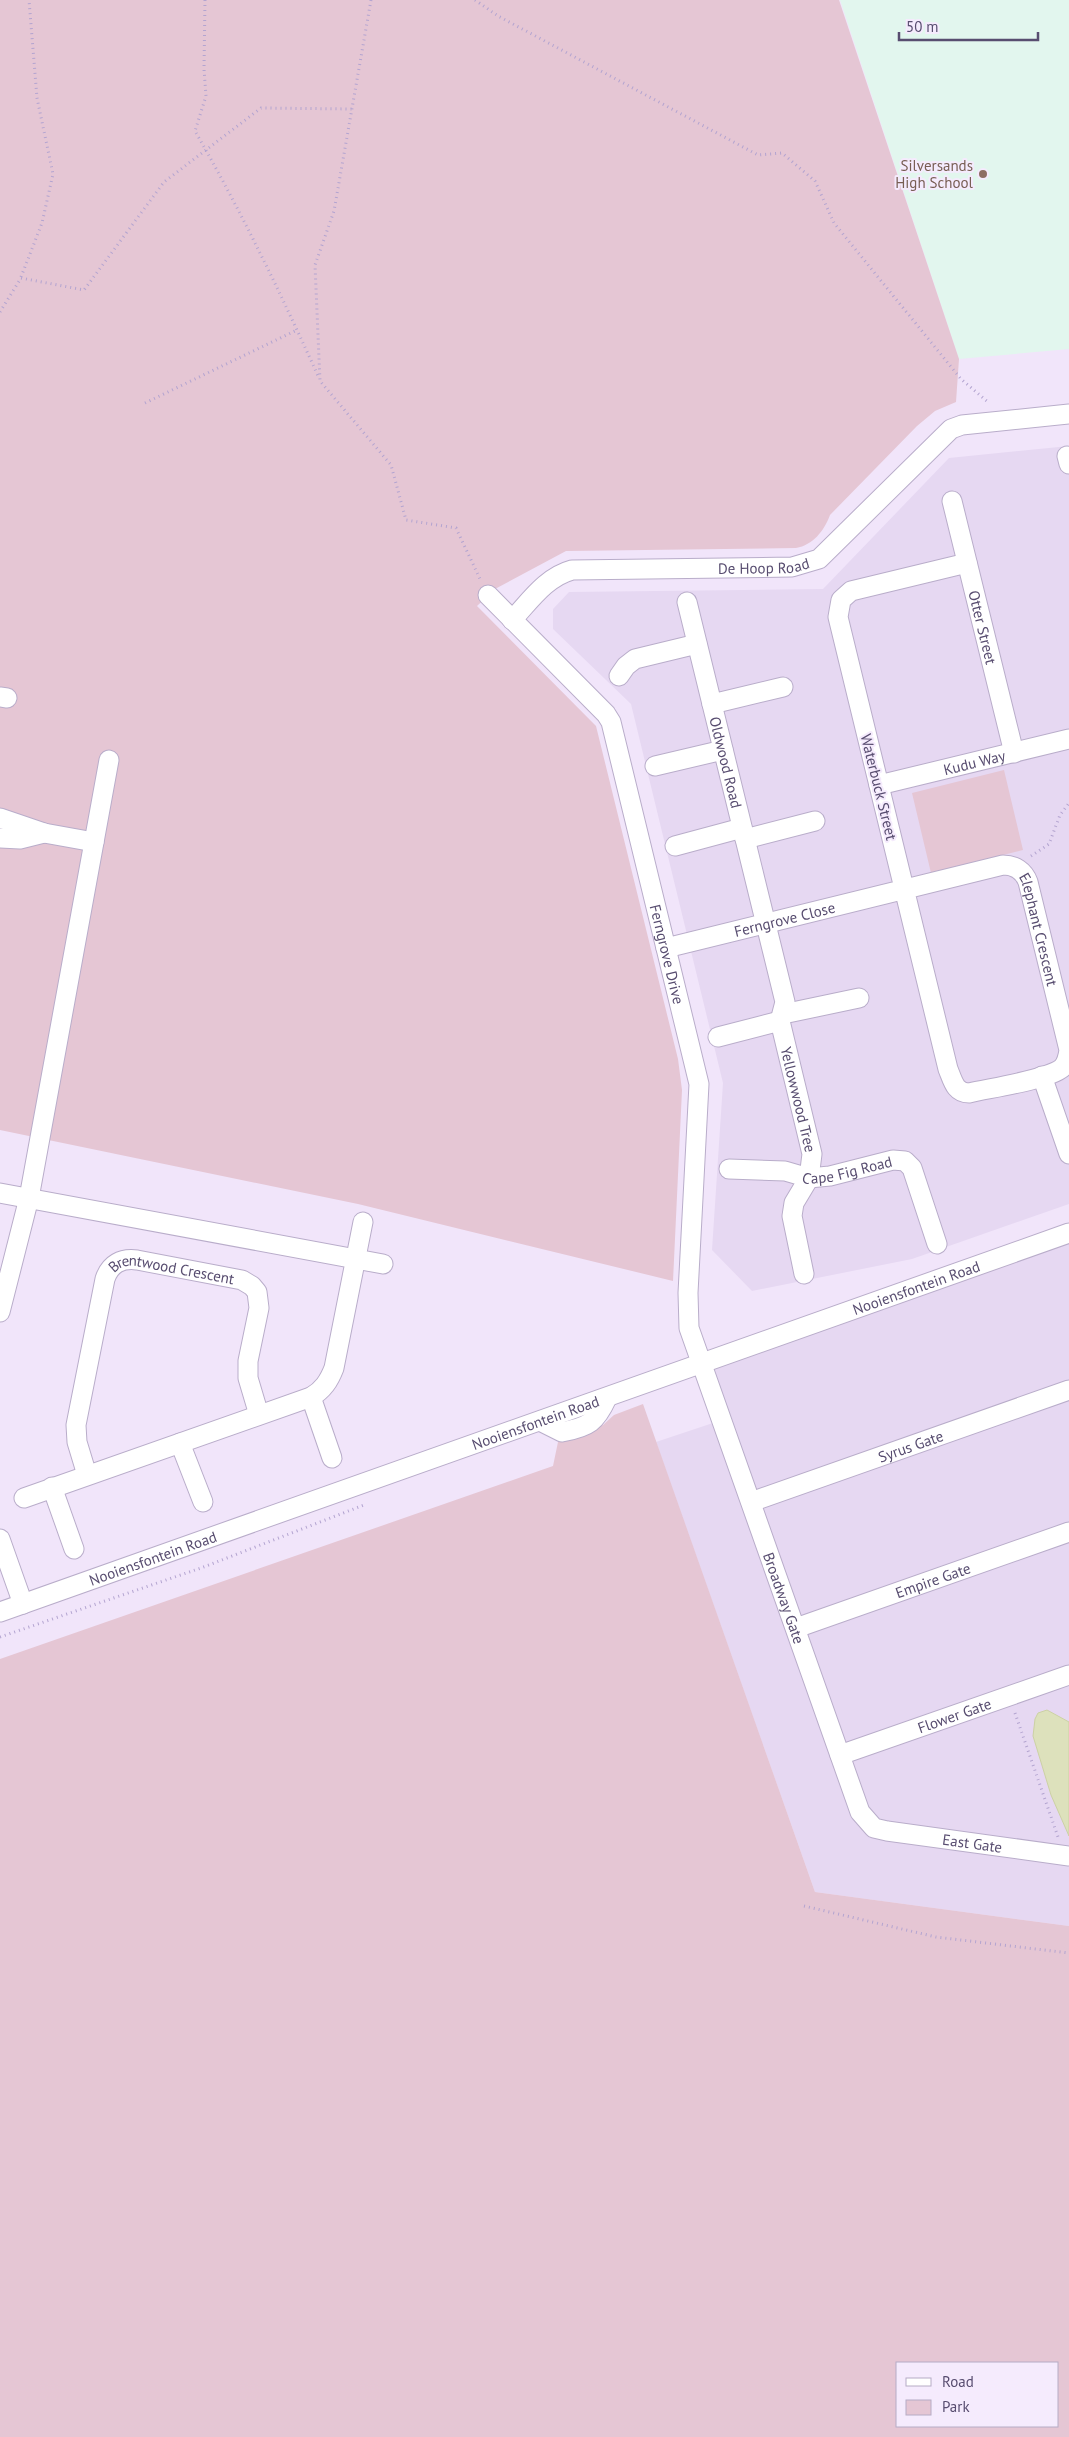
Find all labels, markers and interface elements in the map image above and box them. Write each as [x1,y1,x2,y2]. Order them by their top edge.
scale bar [899,10,1038,42]
text: 50 m [906,17,939,36]
place label: Silversands High School [895,156,974,192]
marker: Silversands High School [977,168,989,180]
street label: De Hoop Road [718,553,811,578]
street label: Otter Street [965,588,1001,666]
street label: Oldwood Road [706,715,747,810]
street label: Waterbuck Street [857,732,901,842]
street label: Kudu Way [941,745,1007,779]
street label: Elephant Crescent [1015,869,1063,988]
street label: Ferngrove Close [732,897,837,940]
street label: Ferngrove Drive [646,902,689,1006]
street label: Yellowwood Tree [777,1045,821,1154]
street label: Cape Fig Road [800,1151,894,1188]
street label: Brentwood Crescent [104,1250,236,1288]
street label: Nooiensfontein Road [850,1256,982,1319]
street label: Nooiensfontein Road [469,1391,602,1454]
street label: Syrus Gate [875,1426,945,1466]
street label: Nooiensfontein Road [86,1527,219,1589]
street label: Broadway Gate [759,1550,809,1646]
street label: Empire Gate [893,1558,973,1602]
street label: Flower Gate [915,1693,994,1737]
street label: East Gate [941,1829,1003,1856]
legend [896,2362,1059,2427]
text: Road [942,2372,974,2391]
text: Park [942,2397,970,2416]

